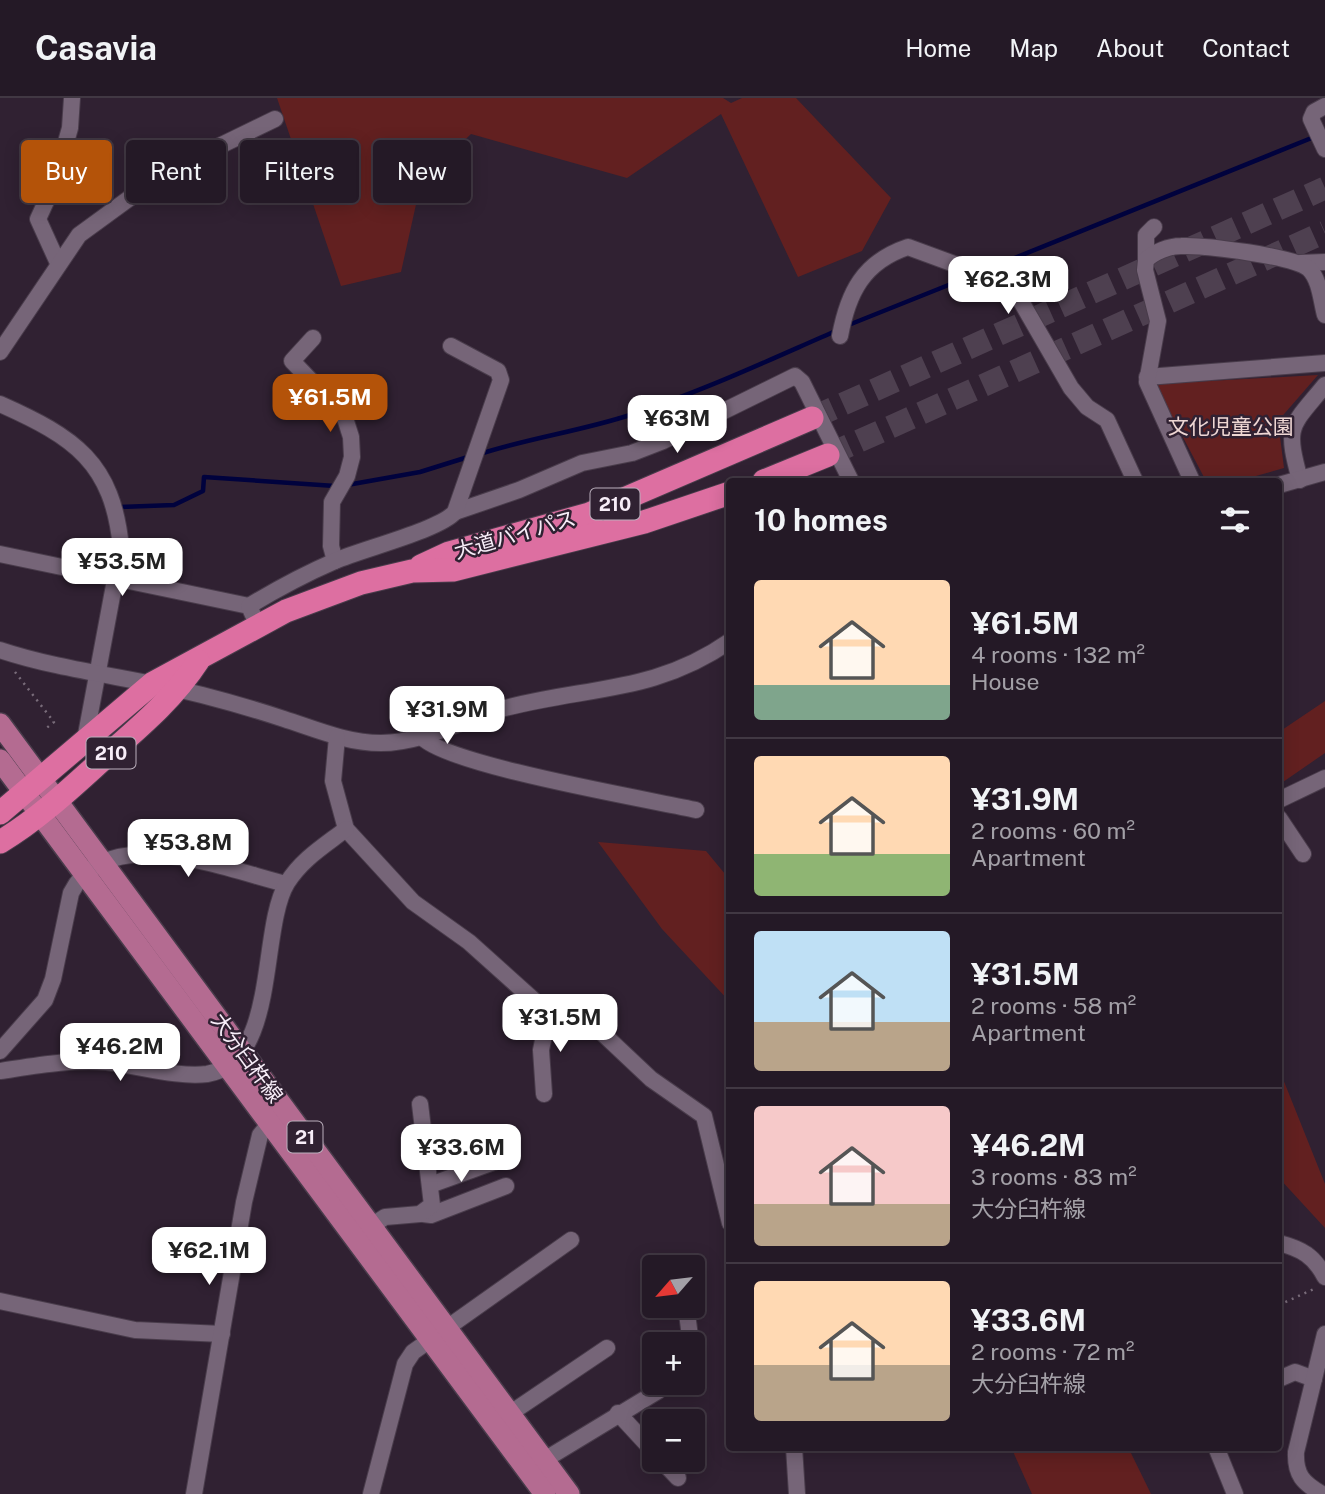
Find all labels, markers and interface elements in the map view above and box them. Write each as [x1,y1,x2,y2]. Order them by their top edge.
text: Casavia [35,29,157,67]
text: Home [905,34,971,62]
text: Map [1009,34,1058,62]
text: About [1096,34,1164,62]
text: Contact [1202,34,1290,62]
chip: Buy [21,140,112,203]
chip: Rent [126,140,226,203]
chip: Filters [240,140,359,203]
chip: New [373,140,471,203]
pin: ¥62.3M [951,256,1065,316]
text: ¥62.3M [964,265,1052,292]
pin: ¥61.5M [273,374,387,434]
text: ¥61.5M [288,383,372,410]
pin: ¥63M [636,396,718,455]
text: ¥63M [644,404,710,431]
park label: 文化児童公園 [1168,414,1294,439]
road number: 210 [590,488,640,520]
icon: filters [1216,501,1254,539]
text: 10 homes [754,502,888,538]
street label: 大道バイパス [451,505,579,564]
pin: ¥53.5M [65,538,179,598]
text: ¥53.5M [78,547,166,574]
text: ¥61.5M [971,605,1079,641]
icon: home [810,608,894,692]
text: 4 rooms · 132 m² [971,641,1145,668]
text: House [971,668,1039,695]
pin: ¥31.9M [390,686,504,746]
text: ¥31.9M [406,695,488,722]
road number: 210 [86,738,136,768]
text: ¥31.9M [971,781,1079,817]
icon: home [810,784,894,868]
text: 2 rooms · 60 m² [971,817,1135,844]
pin: ¥53.8M [131,820,245,879]
text: ¥53.8M [144,828,232,855]
text: Apartment [971,844,1086,871]
text: ¥31.5M [971,956,1079,992]
icon: home [810,959,894,1043]
text: 2 rooms · 58 m² [971,992,1136,1019]
pin: ¥31.5M [503,995,617,1054]
text: ¥31.5M [518,1003,602,1030]
street label: 大分臼杵線 [206,1008,288,1108]
text: Apartment [971,1019,1086,1046]
pin: ¥46.2M [63,1024,177,1083]
text: ¥46.2M [76,1032,164,1059]
road number: 21 [288,1121,322,1152]
pin: ¥33.6M [404,1124,518,1184]
text: ¥46.2M [971,1127,1086,1163]
text: ¥33.6M [417,1133,505,1160]
icon: home [810,1134,894,1218]
text: 3 rooms · 83 m² [971,1163,1137,1190]
text: 大分臼杵線 [971,1195,1086,1222]
pin: ¥62.1M [152,1228,266,1287]
text: ¥62.1M [168,1236,250,1263]
north arrow [642,1255,705,1318]
map controls [642,1255,705,1472]
text: ¥33.6M [971,1302,1086,1338]
icon: home [810,1309,894,1393]
button: + [642,1332,705,1395]
text: 2 rooms · 72 m² [971,1338,1134,1365]
text: 大分臼杵線 [971,1370,1086,1397]
button: − [642,1409,705,1472]

